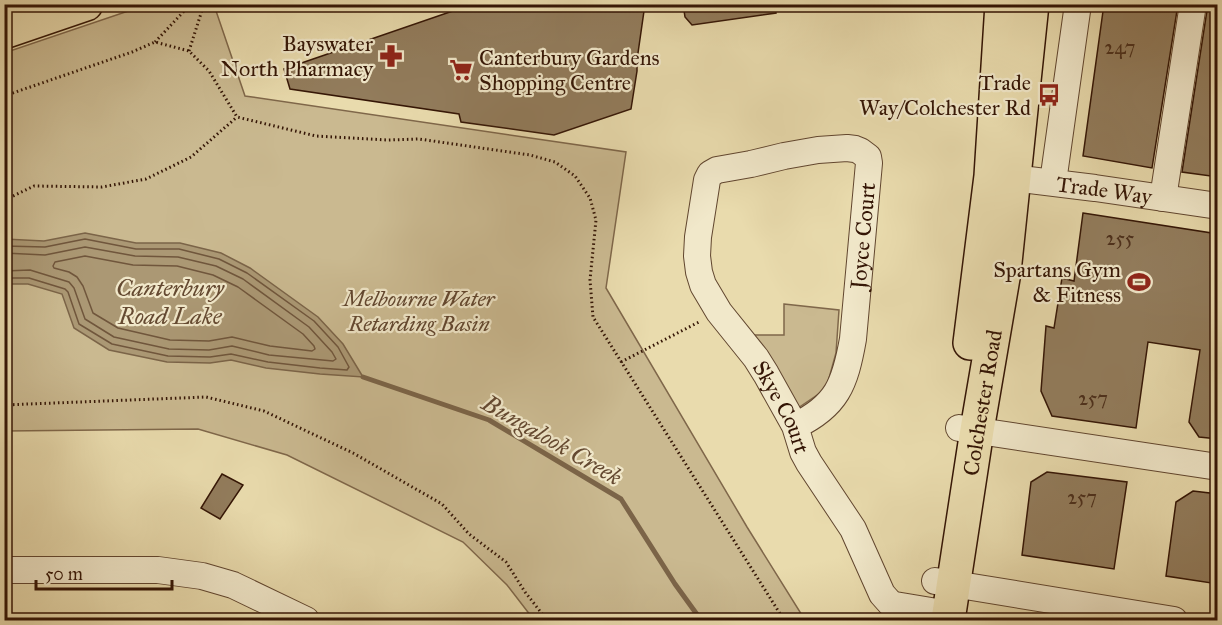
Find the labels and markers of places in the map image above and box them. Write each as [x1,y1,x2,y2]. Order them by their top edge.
place label: Bayswater North Pharmacy [221,30,374,82]
pharmacy icon: Bayswater North Pharmacy [378,43,404,69]
place label: Canterbury Gardens Shopping Centre [479,44,660,96]
supermarket icon: Canterbury Gardens Shopping Centre [448,57,474,83]
place label: Trade Way/Colchester Rd [859,69,1031,121]
bus stop icon: Trade Way/Colchester Rd [1036,82,1062,108]
place label: Spartans Gym & Fitness [993,256,1122,308]
sports icon: Spartans Gym & Fitness [1126,269,1152,295]

